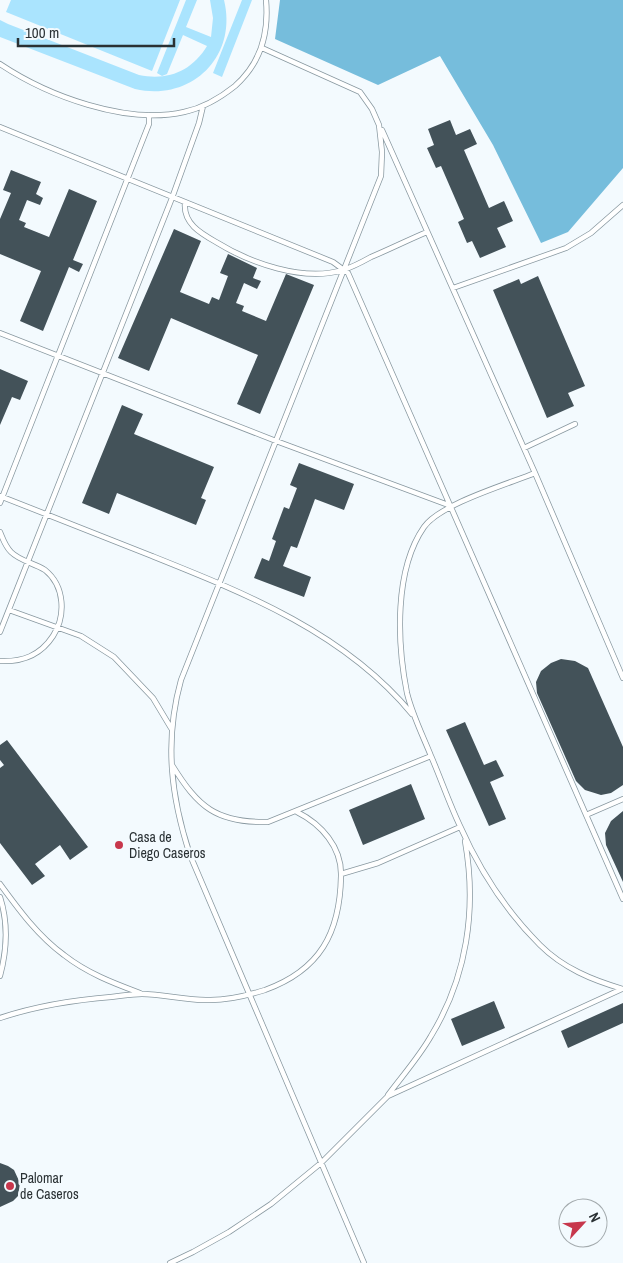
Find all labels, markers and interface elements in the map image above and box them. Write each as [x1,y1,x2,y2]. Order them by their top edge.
scale bar [18,15,174,47]
text: 100 m [25,22,59,43]
place label: Casa de Diego Caseros [129,828,206,862]
marker: Casa de Diego Caseros [113,839,125,851]
place label: Palomar de Caseros [20,1169,79,1203]
marker: Palomar de Caseros [4,1180,16,1192]
north arrow [558,1198,608,1248]
text: N [585,1210,605,1225]

